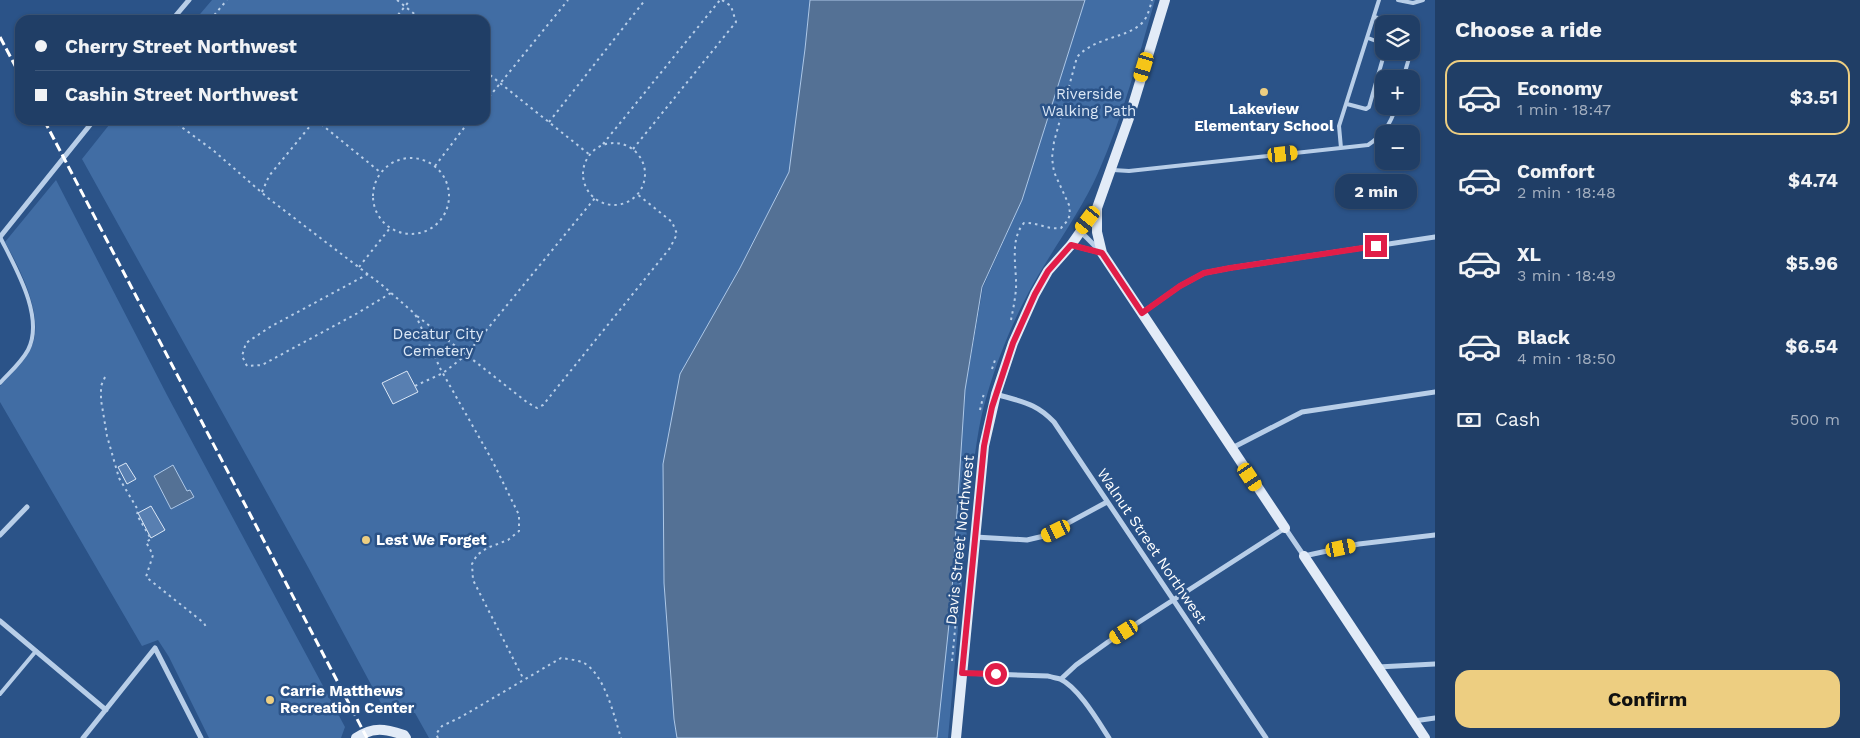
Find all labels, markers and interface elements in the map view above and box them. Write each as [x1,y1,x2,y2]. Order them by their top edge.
map controls [1375,15,1420,170]
button: layers [1375,15,1420,60]
text: Choose a ride [1455,17,1602,42]
text: Cherry Street Northwest [65,35,297,58]
car [1132,50,1155,84]
button: + [1375,70,1420,115]
icon: car [1457,75,1502,120]
text: Economy [1517,77,1602,100]
text: Cashin Street Northwest [65,83,298,106]
park label: Riverside Walking Path [1042,85,1136,120]
marker: Lakeview Elementary School [1258,86,1270,98]
text: $3.51 [1790,86,1838,109]
place label: Lakeview Elementary School [1194,100,1334,135]
text: 1 min · 18:47 [1517,100,1611,119]
button: − [1375,125,1420,170]
car [1267,145,1298,163]
icon: car [1457,158,1502,203]
text: Comfort [1517,160,1595,183]
text: $4.74 [1788,169,1838,192]
callout: 2 min [1335,174,1417,208]
text: 2 min [1354,182,1398,201]
text: 2 min · 18:48 [1517,183,1616,202]
car [1072,204,1103,236]
route end [1365,235,1387,257]
icon: car [1457,241,1502,286]
text: XL [1517,243,1541,266]
text: $5.96 [1786,252,1838,275]
text: 3 min · 18:49 [1517,266,1616,285]
icon: car [1457,324,1502,369]
park label: Decatur City Cemetery [393,325,484,360]
text: Black [1517,326,1570,349]
text: $6.54 [1785,335,1838,358]
text: 4 min · 18:50 [1517,349,1616,368]
icon: cash [1455,406,1483,434]
text: Cash [1495,408,1541,431]
text: 500 m [1790,410,1840,429]
street label: Davis Street Northwest [942,454,978,626]
car [1235,460,1264,494]
street label: Walnut Street Northwest [1093,465,1211,628]
car [1039,518,1072,544]
place label: Lest We Forget [376,531,487,549]
marker: Lest We Forget [360,534,372,546]
car [1324,538,1357,558]
car [1107,618,1140,646]
route start [985,663,1007,685]
button: Confirm [1455,670,1840,728]
place label: Carrie Matthews Recreation Center [280,682,415,717]
marker: Carrie Matthews Recreation Center [264,694,276,706]

